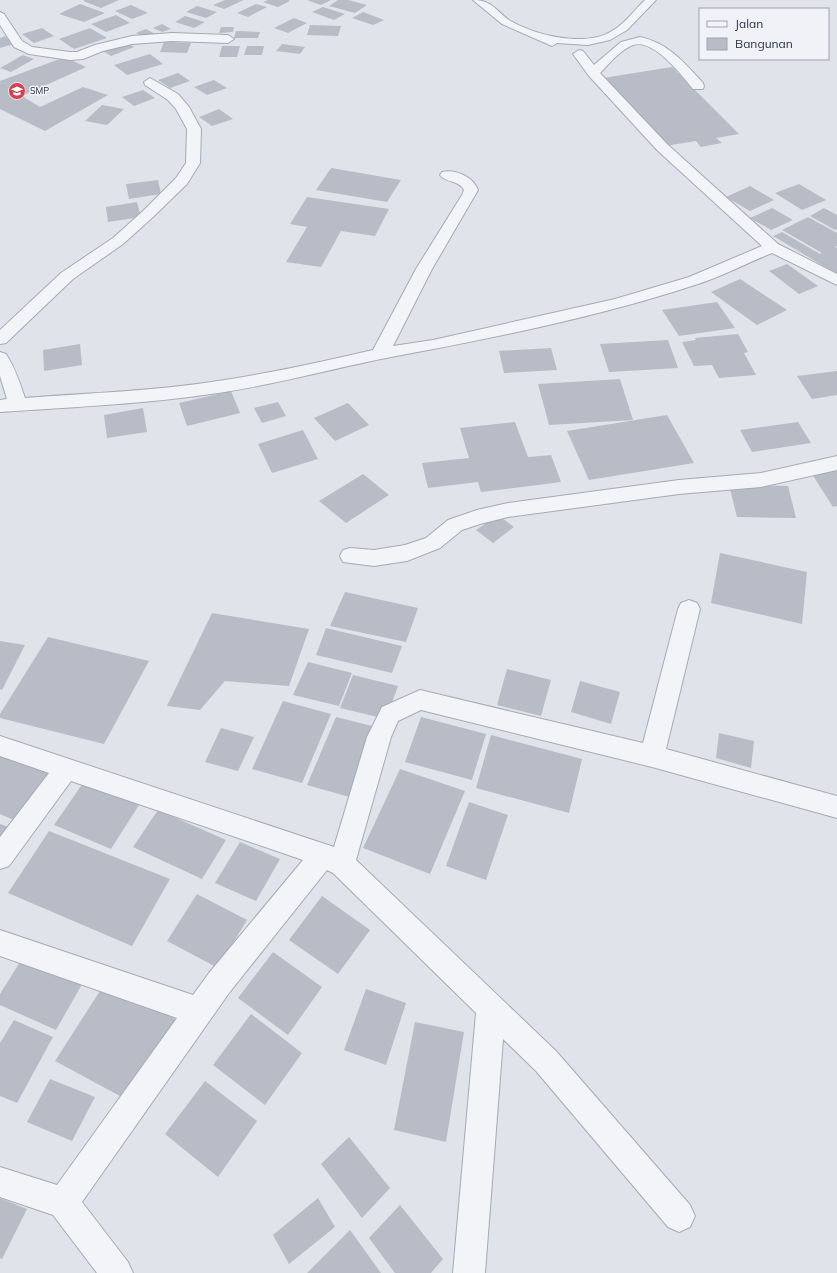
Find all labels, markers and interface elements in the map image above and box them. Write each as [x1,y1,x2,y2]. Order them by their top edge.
legend [699,8,829,60]
text: Jalan [735,16,763,31]
text: Bangunan [735,36,793,51]
school or university icon: SMP [7,81,27,101]
place label: SMP [30,85,49,96]

